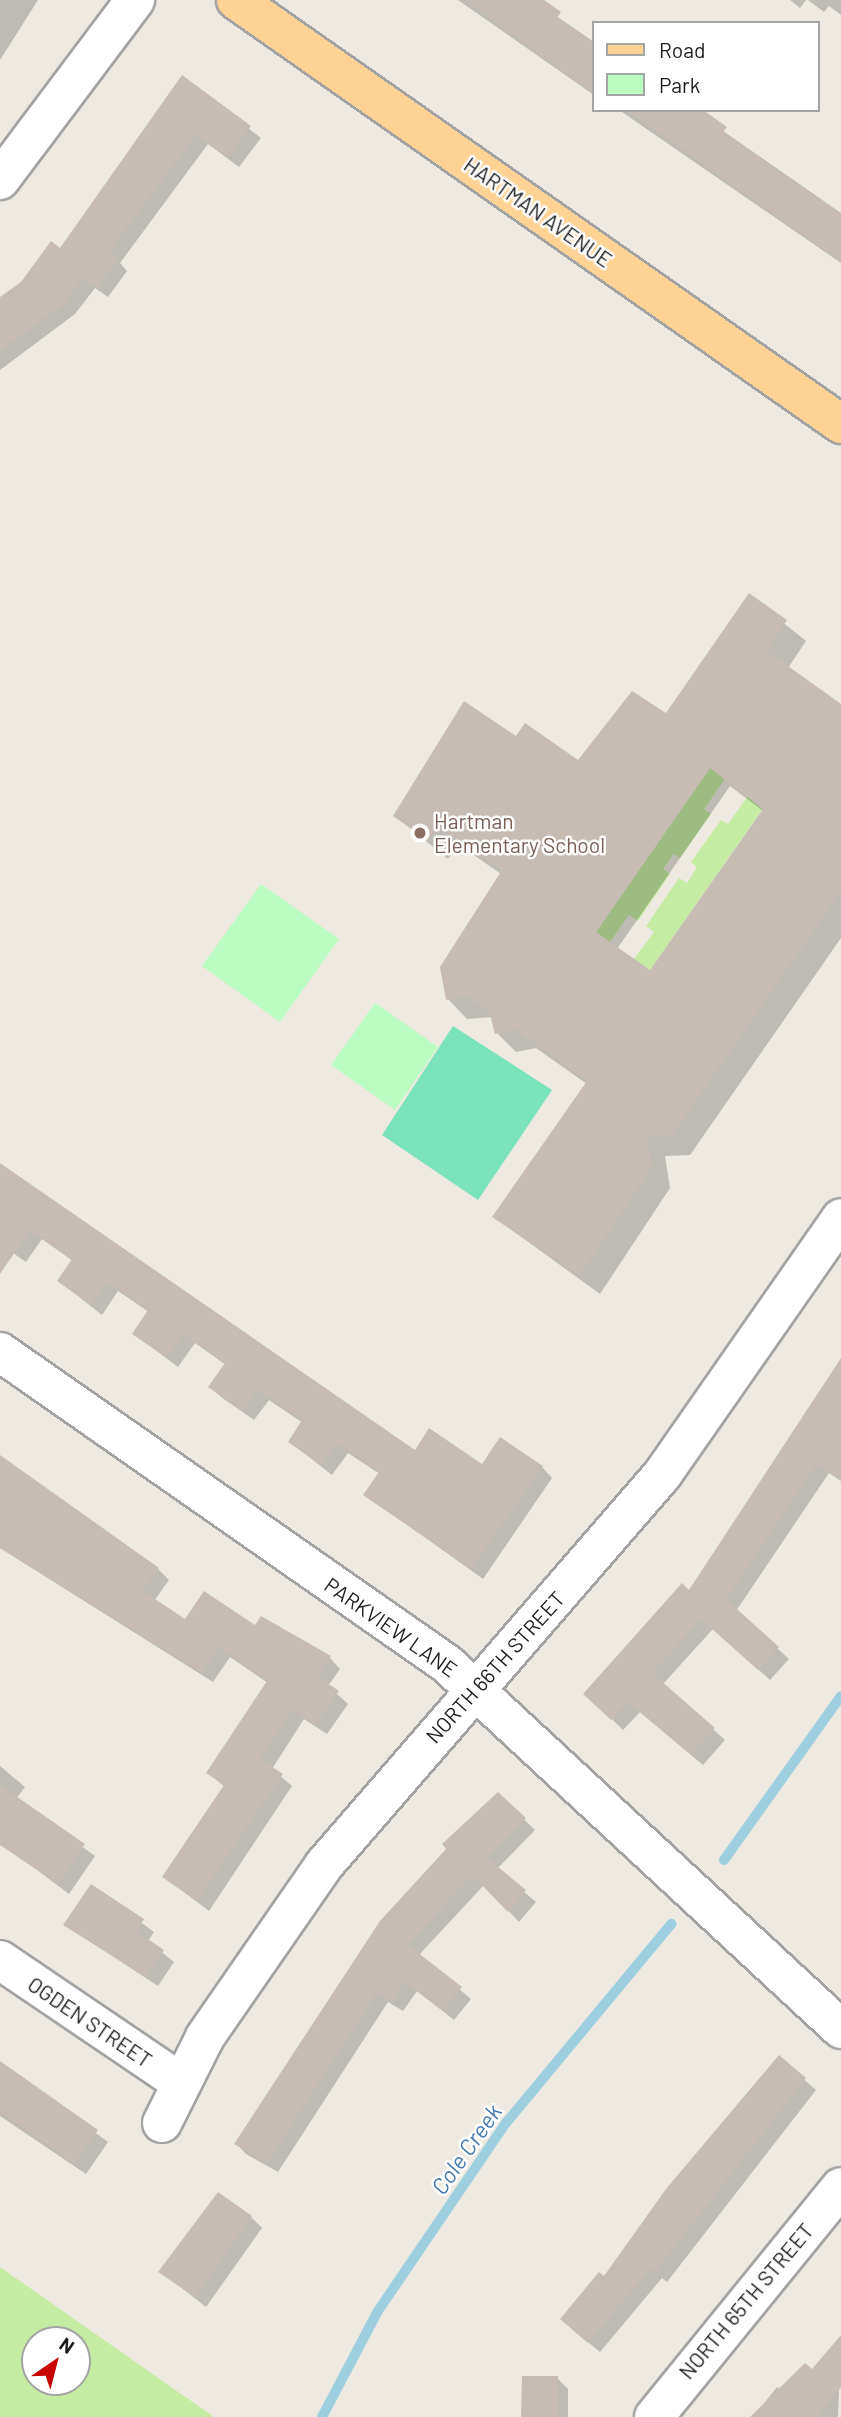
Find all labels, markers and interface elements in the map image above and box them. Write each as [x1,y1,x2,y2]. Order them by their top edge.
legend [592,21,820,112]
text: Road [659,37,705,62]
text: Park [659,72,700,97]
street label: HARTMAN AVENUE [459,152,617,272]
place label: Hartman Elementary School [434,808,605,858]
marker: Hartman Elementary School [412,825,428,841]
street label: PARKVIEW LANE [320,1572,462,1682]
street label: NORTH 66TH STREET [420,1586,570,1748]
street label: OGDEN STREET [23,1971,157,2073]
water label: Cole Creek [425,2099,507,2199]
street label: NORTH 65TH STREET [674,2218,818,2384]
north arrow [21,2326,91,2396]
text: N [55,2332,79,2358]

